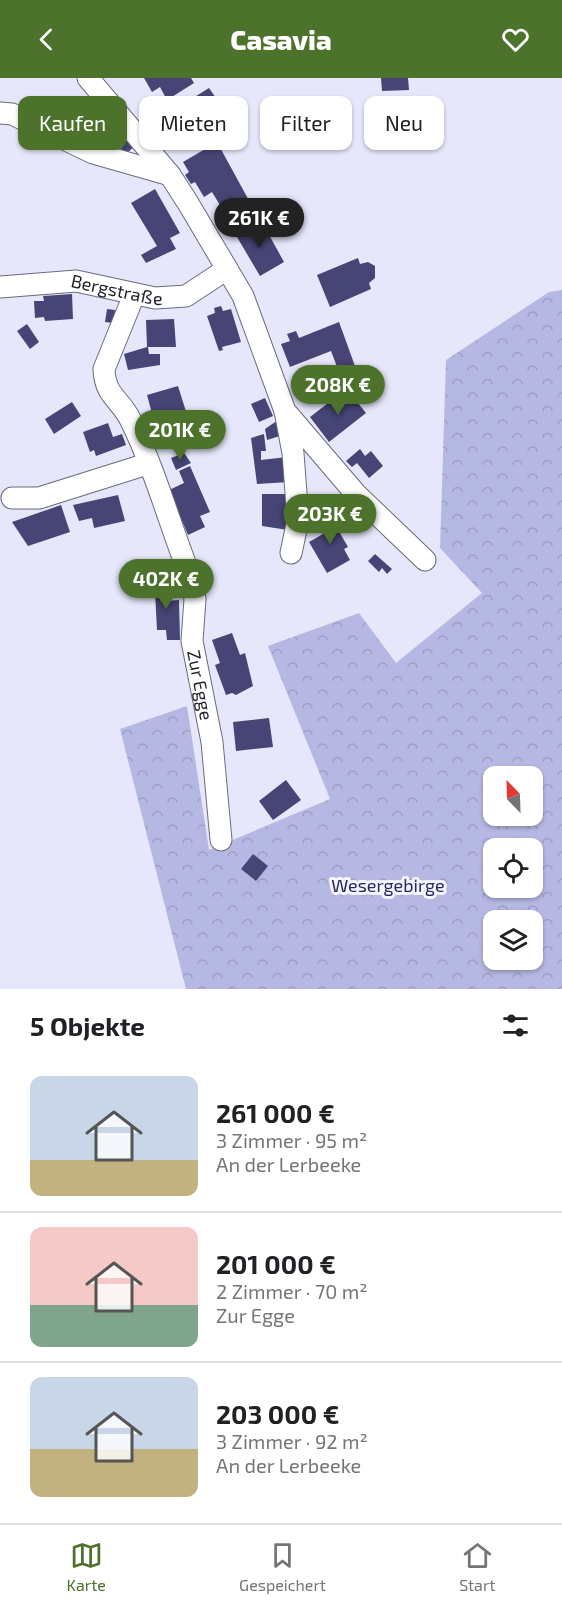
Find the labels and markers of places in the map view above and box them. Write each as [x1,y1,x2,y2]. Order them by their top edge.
pin: 261K € [210,198,308,249]
pin: 208K € [289,365,387,416]
pin: 201K € [131,410,229,461]
pin: 203K € [281,494,379,545]
pin: 402K € [117,559,215,610]

